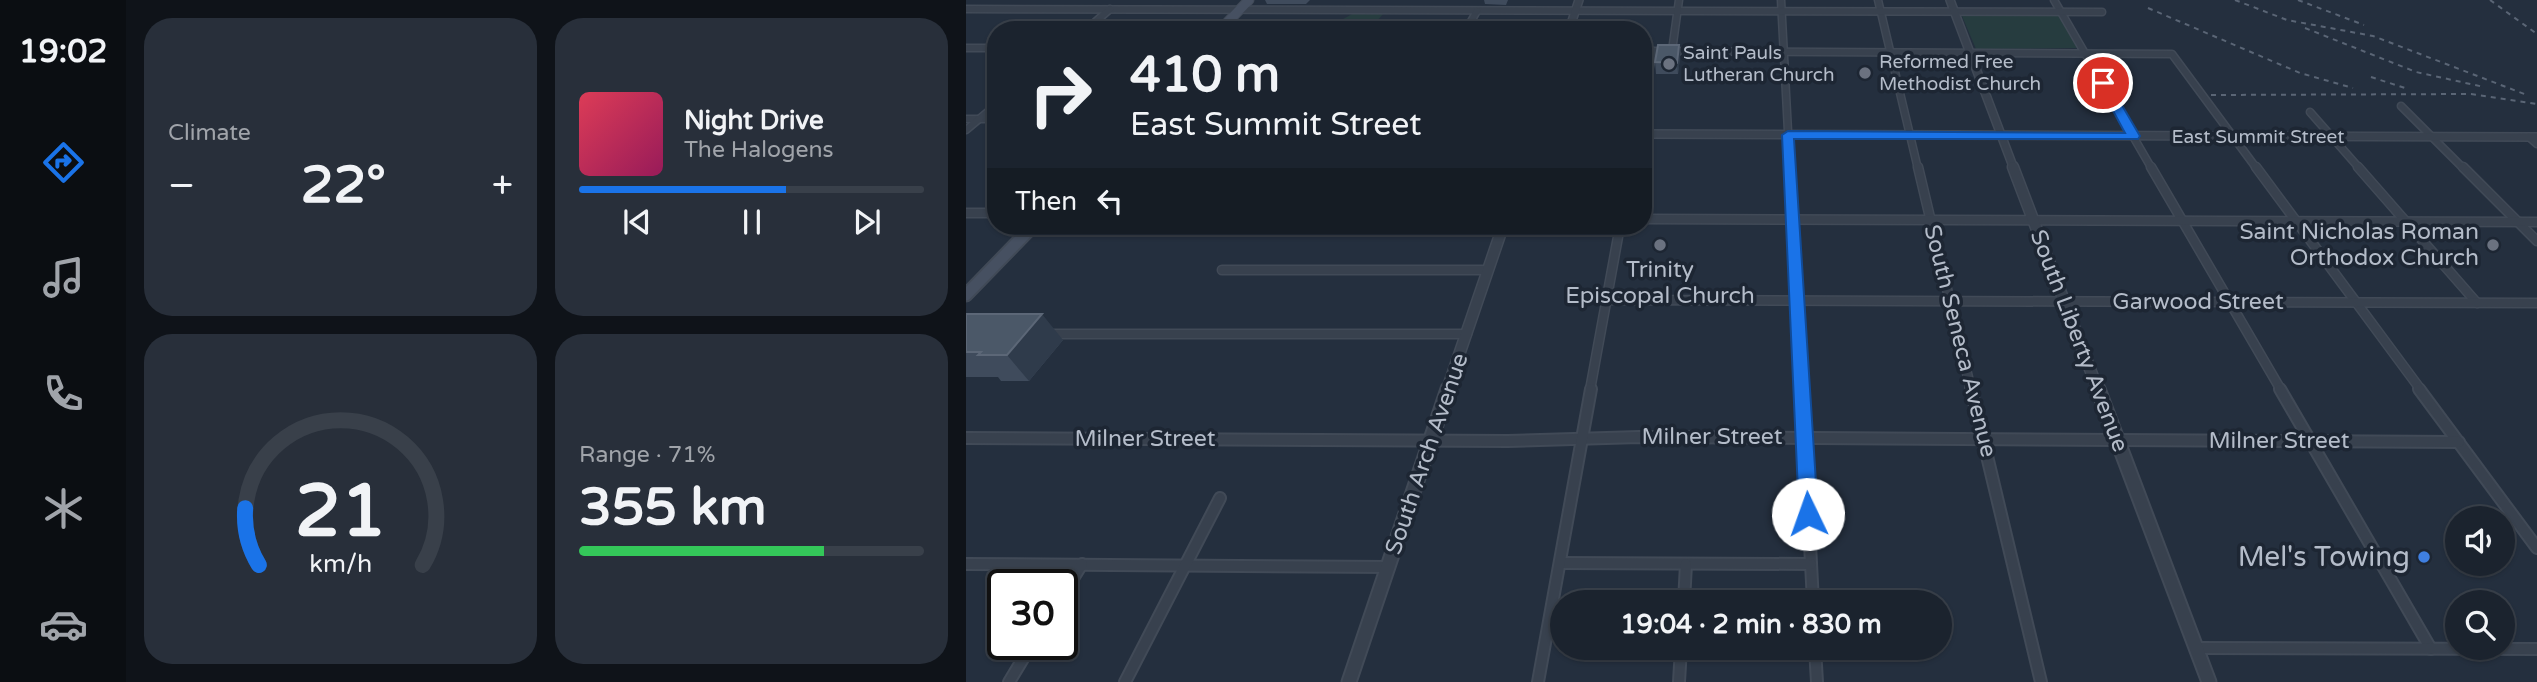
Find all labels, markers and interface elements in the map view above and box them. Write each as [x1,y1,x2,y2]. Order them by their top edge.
text: 19:02 [19,33,107,71]
place label: Saint Pauls Lutheran Church [1683,42,1835,86]
text: 410 m [1130,46,1280,105]
icon: right [1015,49,1106,140]
place label: Reformed Free Methodist Church [1879,51,2041,95]
pin [2073,53,2133,113]
marker: Saint Pauls Lutheran Church [1661,56,1677,72]
icon: arrive [2084,64,2122,102]
marker: Reformed Free Methodist Church [1857,65,1873,81]
text: Night Drive [684,105,824,136]
text: East Summit Street [1130,106,1422,144]
text: Climate [168,119,251,147]
street label: East Summit Street [2171,126,2345,148]
text: The Halogens [684,136,833,164]
icon: directions [39,138,88,187]
text: 22° [301,154,386,217]
text: − [168,163,195,209]
text: + [492,163,513,209]
icon: left [1091,182,1129,220]
text: Then [1015,186,1077,217]
icon: previous [618,203,656,241]
icon: pause [733,203,771,241]
icon: next [848,203,886,241]
place label: Saint Nicholas Roman Orthodox Church [2239,218,2479,272]
street label: South Seneca Avenue [1918,222,2002,460]
street label: South Liberty Avenue [2024,226,2134,456]
marker: Trinity Episcopal Church [1652,237,1668,253]
marker: Saint Nicholas Roman Orthodox Church [2485,237,2501,253]
icon: music [39,253,88,302]
place label: Trinity Episcopal Church [1565,256,1755,310]
street label: Garwood Street [2112,288,2284,316]
street label: South Arch Avenue [1379,350,1475,558]
icon: phone [39,369,88,418]
street label: Milner Street [1642,423,1783,451]
street label: Milner Street [1075,425,1216,453]
street label: Milner Street [2209,427,2350,455]
text: Range · 71% [579,441,715,469]
text: 21 [295,468,386,556]
text: 355 km [579,476,767,539]
position arrow [1771,477,1845,551]
icon: climate [39,484,88,533]
map controls [2445,506,2515,660]
button: sound [2445,506,2515,576]
place label: Mel's Towing [2238,540,2410,574]
text: km/h [309,549,372,579]
marker: Mel's Towing [2416,549,2432,565]
speed limit sign: 30 [987,569,1078,660]
button: search [2445,590,2515,660]
icon: car [39,600,88,649]
text: 19:04 · 2 min · 830 m [1620,609,1882,640]

